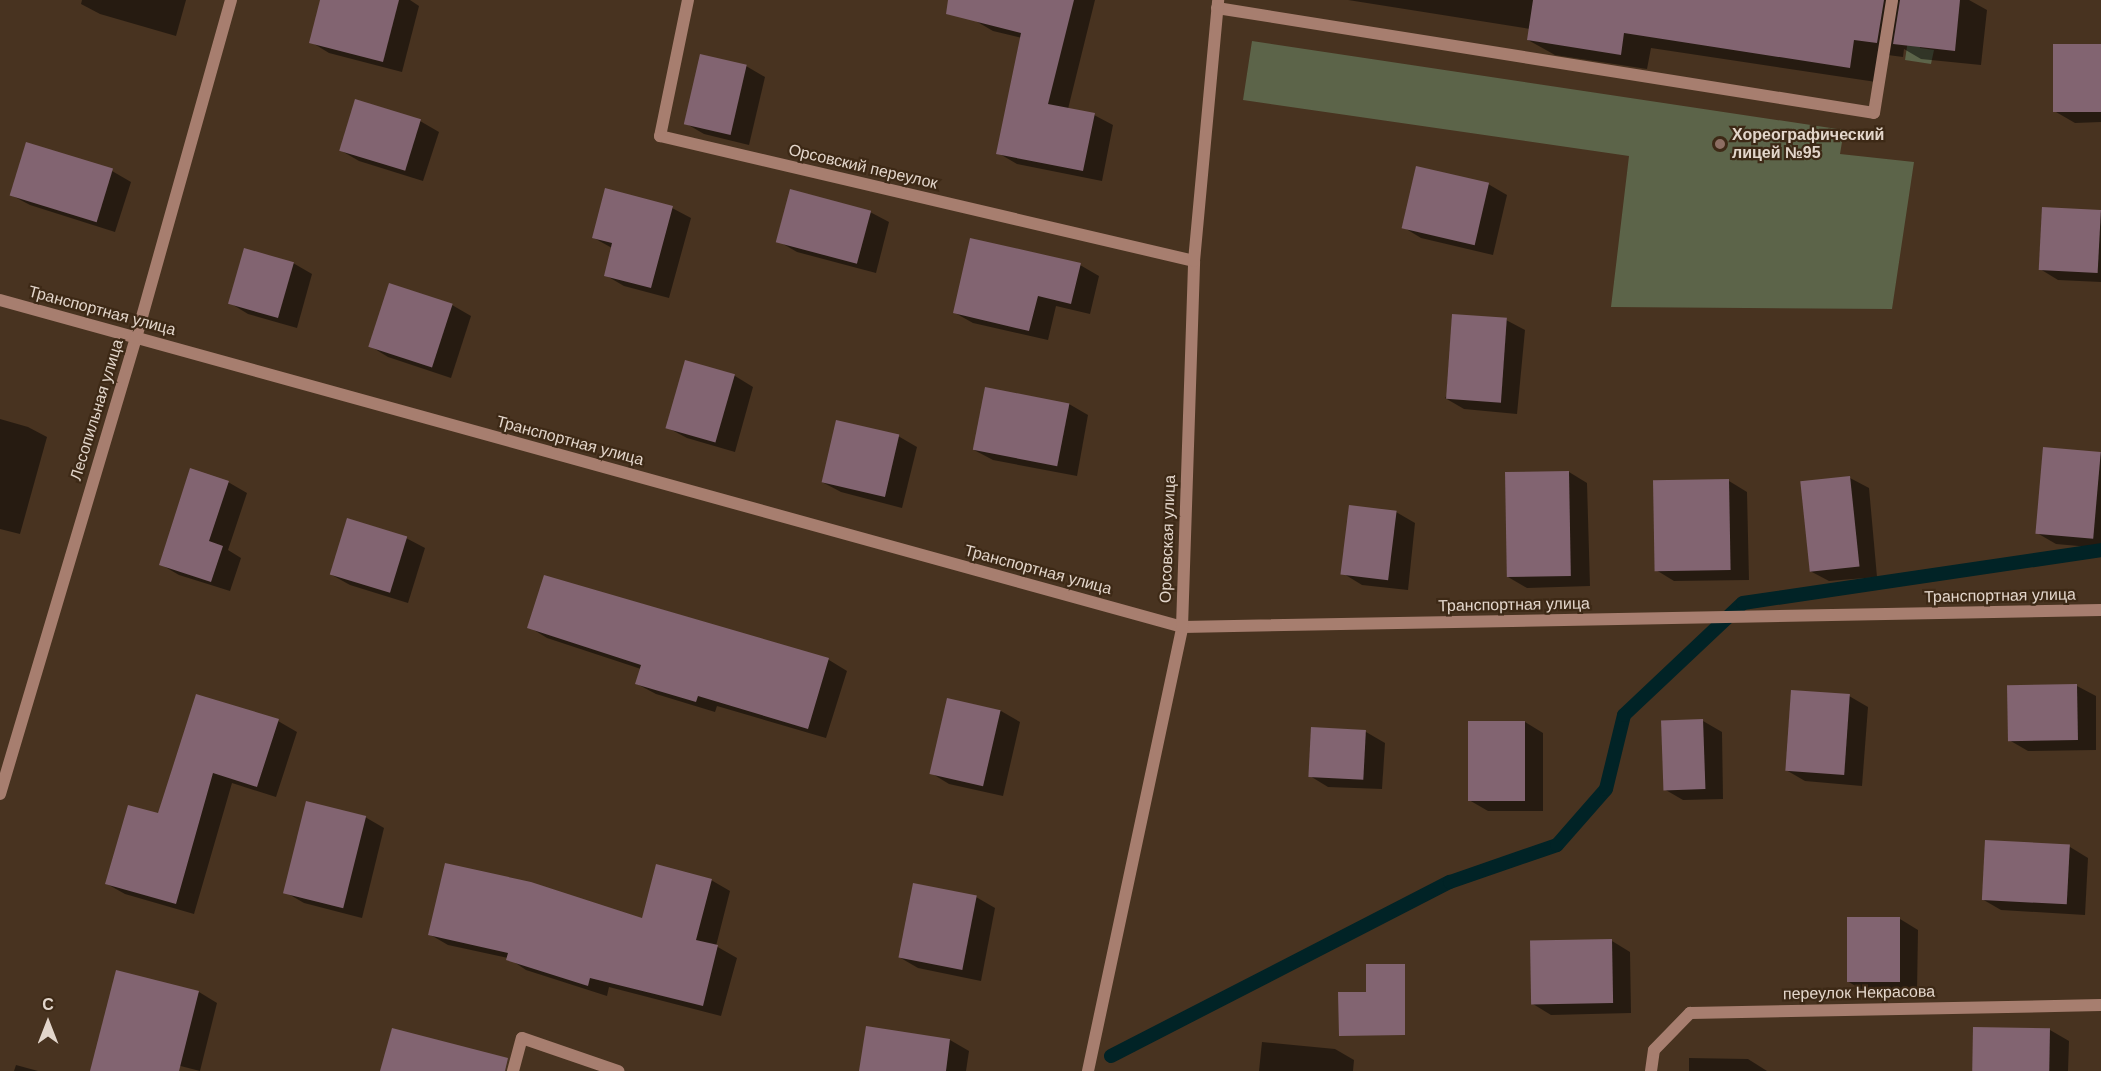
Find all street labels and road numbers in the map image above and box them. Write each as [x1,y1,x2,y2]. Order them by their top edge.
street label: Орсовский переулок [787,141,939,193]
street label: Транспортная улица [26,282,178,340]
street label: Лесопильная улица [66,337,128,483]
street label: Транспортная улица [494,412,646,470]
street label: Орсовская улица [1156,475,1180,603]
street label: Транспортная улица [962,541,1114,599]
street label: Транспортная улица [1924,585,2076,607]
street label: Транспортная улица [1438,594,1590,616]
street label: переулок Некрасова [1783,982,1935,1004]

